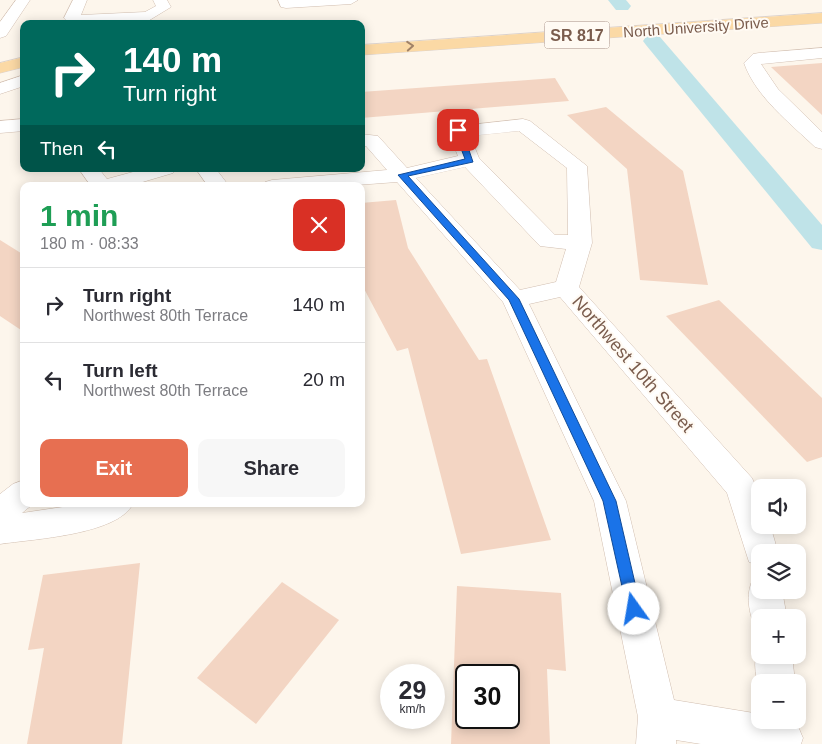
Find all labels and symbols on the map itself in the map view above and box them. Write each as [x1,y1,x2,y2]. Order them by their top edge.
street label: North University Drive [623,13,769,41]
road number: SR 817 [544,22,610,48]
one-way arrow [406,41,414,52]
pin [437,109,479,151]
street label: Northwest 10th Street [568,292,698,436]
position arrow [607,582,659,634]
speed limit sign: 30 [455,664,520,729]

